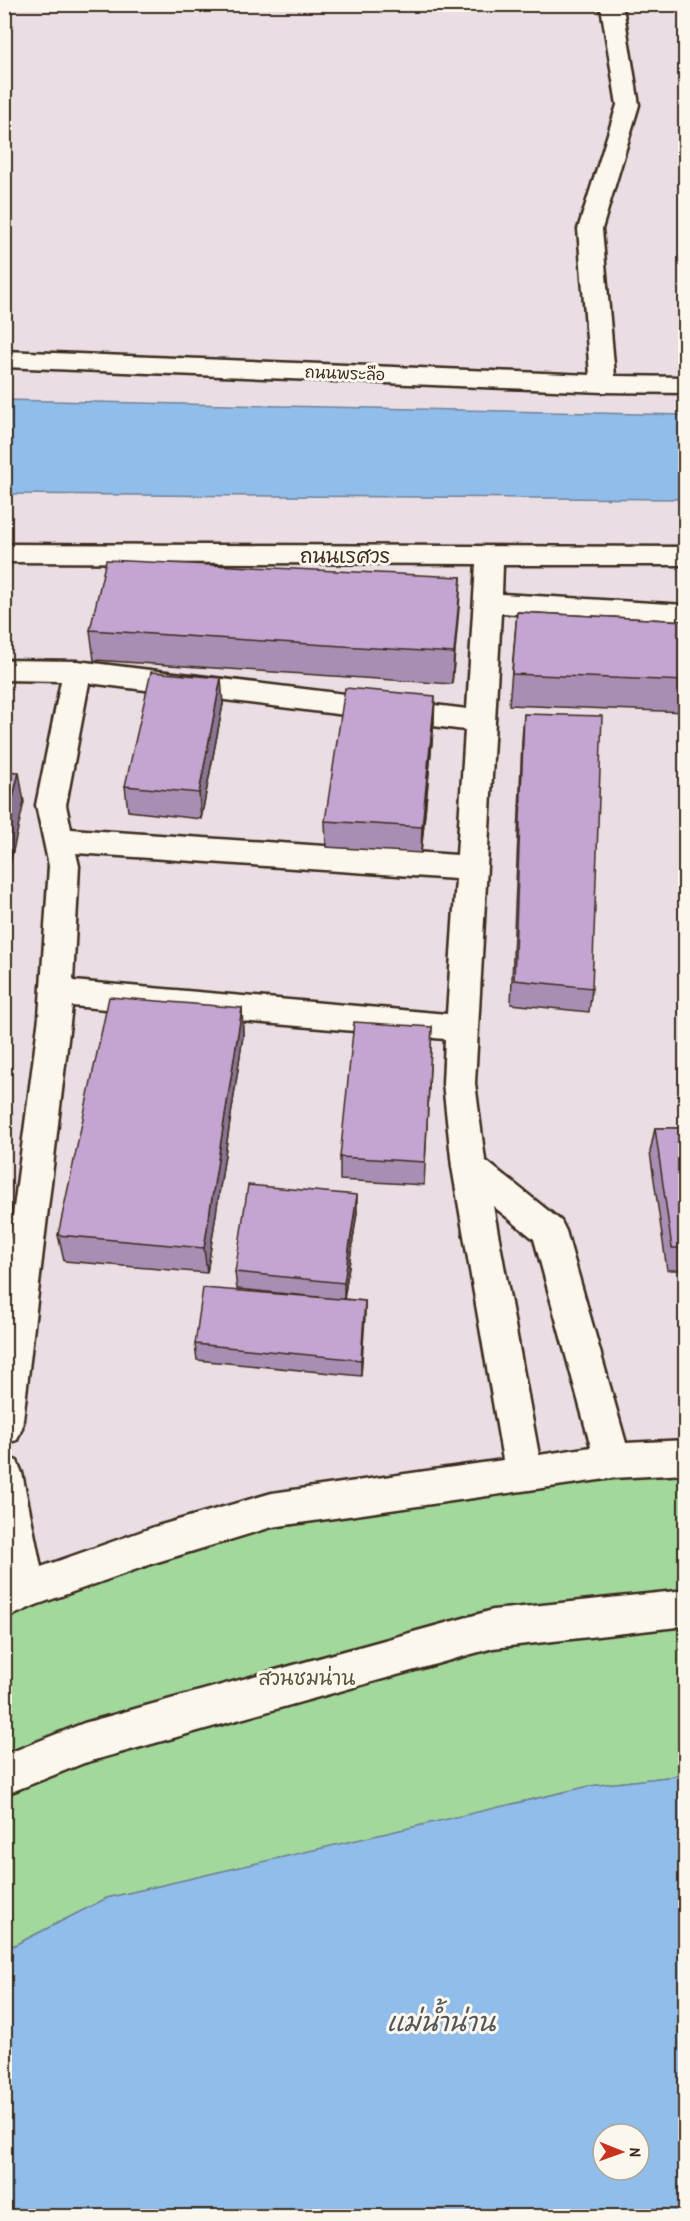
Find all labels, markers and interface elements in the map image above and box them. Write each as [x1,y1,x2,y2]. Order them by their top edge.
street label: ถนนพระลือ [304,361,386,385]
street label: ถนนเรศวร [300,542,390,569]
park label: สวนชมน่าน [259,1664,355,1691]
water label: แม่น้ำน่าน [386,1998,496,2039]
north arrow [591,2122,651,2182]
text: N [625,2148,647,2157]

